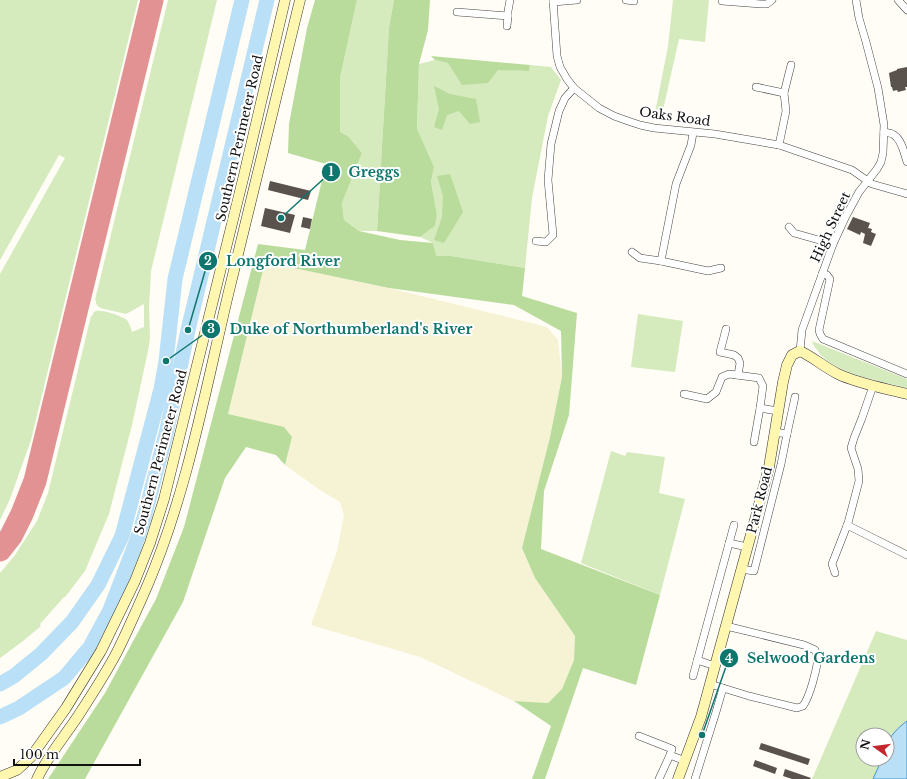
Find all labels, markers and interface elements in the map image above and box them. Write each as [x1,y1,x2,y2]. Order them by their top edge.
street label: Southern Perimeter Road [212,53,267,223]
street label: Oaks Road [638,103,712,130]
callout: Greggs [321,159,408,185]
text: Greggs [349,163,400,181]
text: 1 [328,164,334,179]
street label: High Street [807,189,854,265]
callout: Longford River [198,248,348,274]
text: Longford River [226,252,340,270]
text: 2 [204,253,212,268]
callout: Duke of Northumberland's River [201,316,480,342]
text: Duke of Northumberland's River [229,320,473,338]
text: 3 [207,321,215,336]
street label: Southern Perimeter Road [130,367,191,537]
street label: Park Road [743,465,776,535]
callout: Selwood Gardens [719,645,883,671]
text: Selwood Gardens [747,649,876,667]
text: 4 [725,651,733,666]
north arrow [855,727,895,767]
text: N [857,737,873,751]
scale bar [14,741,140,767]
text: 100 m [20,747,59,762]

